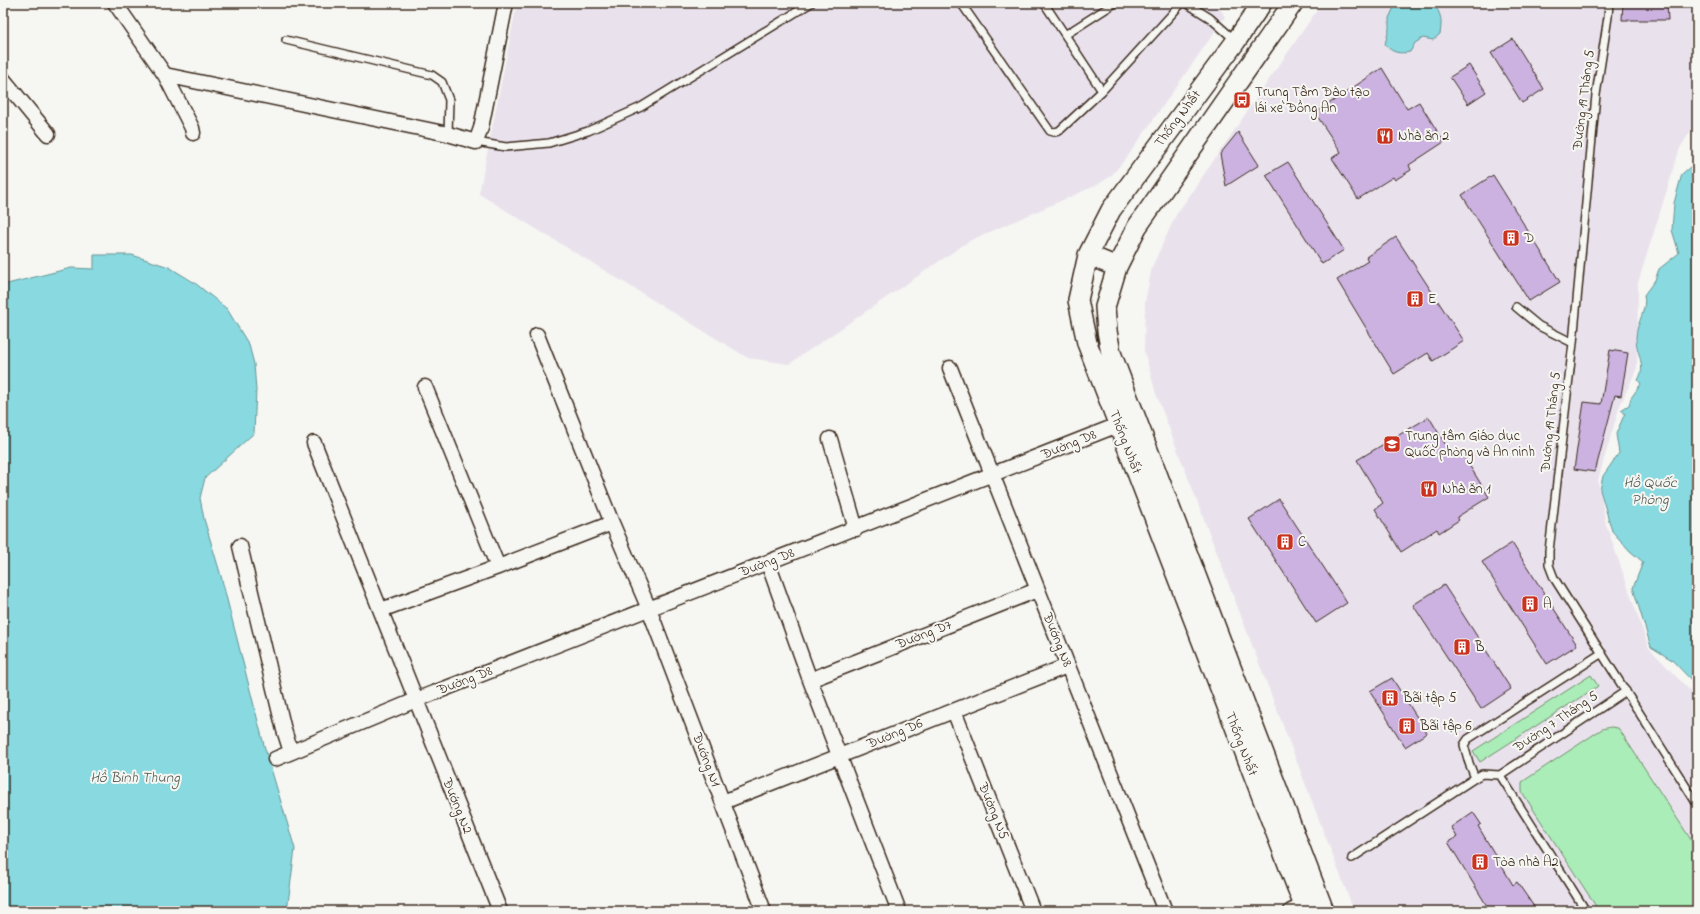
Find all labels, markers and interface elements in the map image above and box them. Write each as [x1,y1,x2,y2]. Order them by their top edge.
street label: Đường 19 Tháng 5 [1567,49,1602,152]
place label: Trung Tâm Đào tạo lái xe Đồng An [1255,82,1370,120]
street label: Thống Nhất [1149,86,1208,153]
bus stop icon: Trung Tâm Đào tạo lái xe Đồng An [1232,90,1252,110]
restaurant icon: Nhà ăn 2 [1375,126,1395,146]
place label: Nhà ăn 2 [1398,126,1449,147]
building icon: D [1501,228,1521,248]
place label: D [1523,228,1534,249]
building icon: E [1405,289,1425,309]
place label: E [1428,289,1436,310]
street label: Đường 19 Tháng 5 [1535,371,1568,474]
street label: Thống Nhất [1102,407,1147,478]
street label: Đường D8 [1037,424,1100,467]
place label: Trung tâm Giáo dục Quốc phòng và An ninh [1405,426,1535,464]
school or university icon: Trung tâm Giáo dục Quốc phòng và An ninh [1382,434,1402,454]
water label: Hồ Quốc Phòng [1624,472,1678,512]
restaurant icon: Nhà ăn 1 [1419,479,1439,499]
place label: Nhà ăn 1 [1442,479,1491,500]
building icon: C [1275,532,1295,552]
place label: C [1298,532,1306,553]
street label: Đường D8 [735,543,798,584]
building icon: A [1520,594,1540,614]
place label: A [1543,594,1552,615]
street label: Đướng N8 [1035,609,1077,671]
street label: Đường D7 [892,615,956,657]
building icon: B [1452,637,1472,657]
place label: B [1474,637,1484,658]
street label: Đường D8 [433,661,496,702]
street label: Đường 7 Tháng 5 [1509,686,1603,759]
building icon: Bãi tập 5 [1380,688,1400,708]
place label: Bãi tập 5 [1402,688,1456,709]
street label: Thống Nhất [1218,709,1263,780]
street label: Đường D6 [863,713,927,756]
building icon: Bãi tập 6 [1397,716,1417,736]
place label: Bãi tập 6 [1419,716,1472,737]
street label: Đướng N1 [685,729,726,791]
water label: Hồ Bình Thung [90,767,180,790]
street label: Đướng N2 [435,774,478,838]
street label: Đường N5 [971,778,1014,843]
building icon: Tòa nhà A2 [1470,852,1490,872]
place label: Tòa nhà A2 [1493,852,1559,873]

